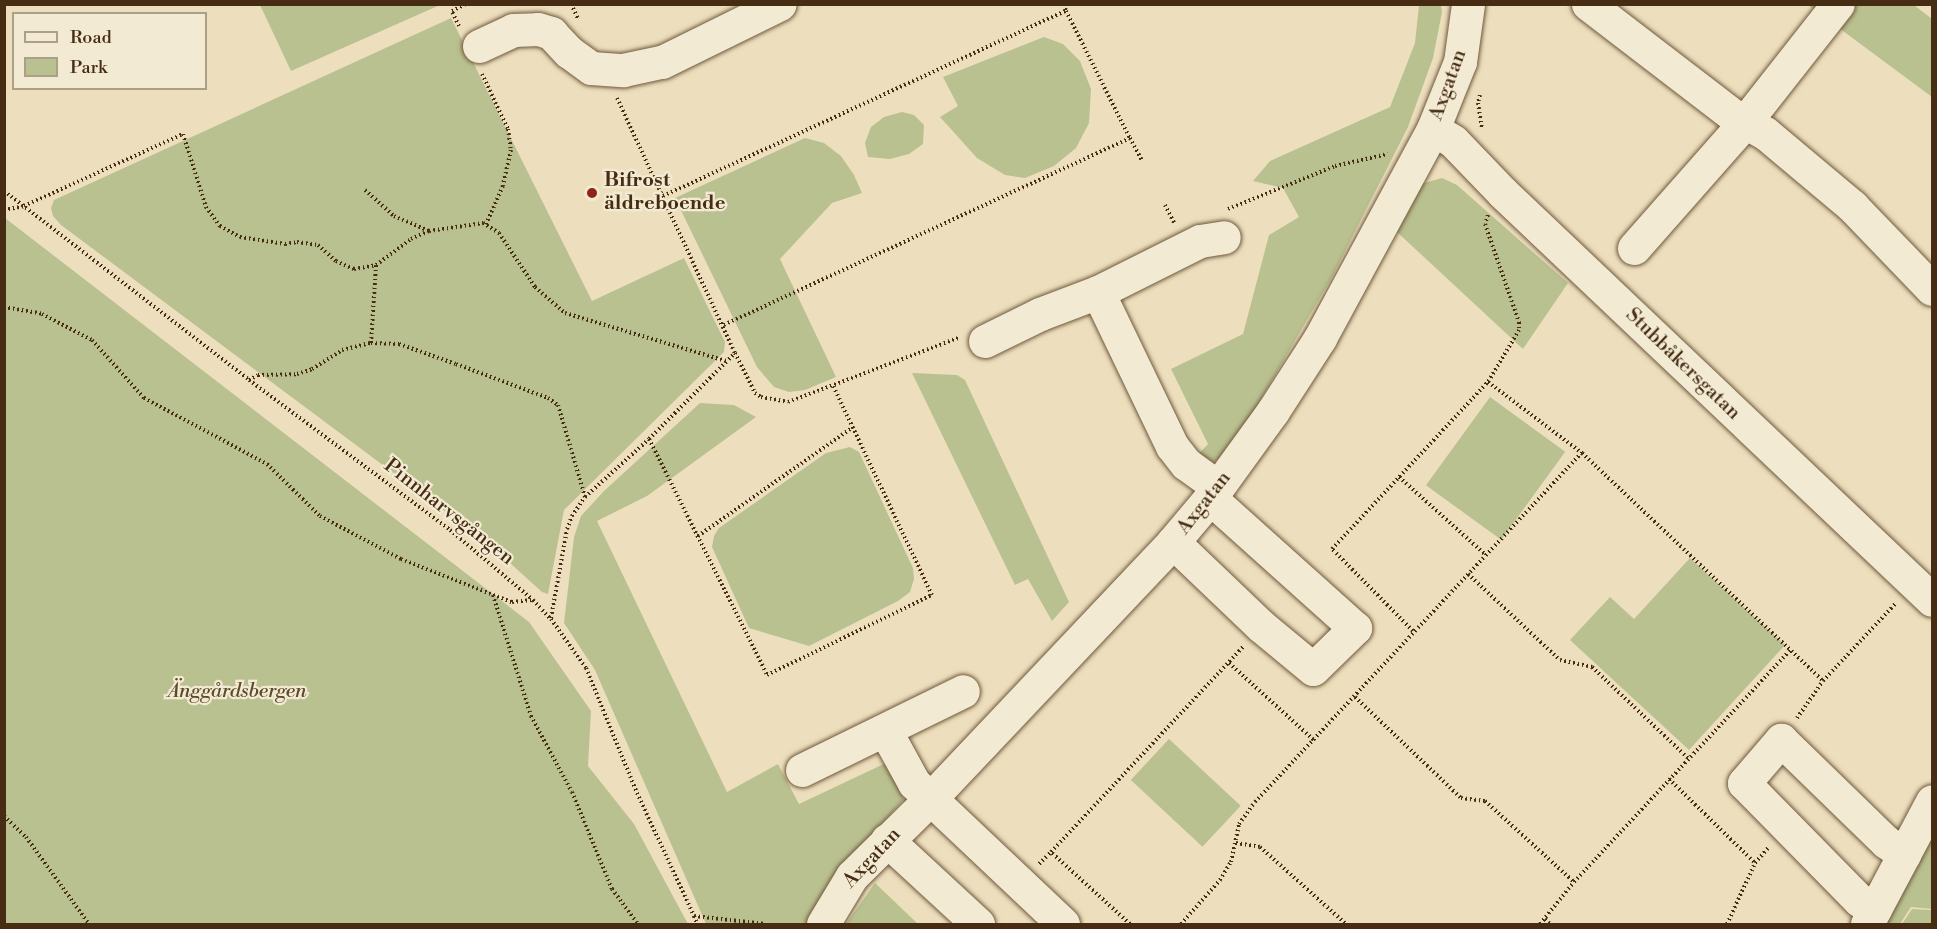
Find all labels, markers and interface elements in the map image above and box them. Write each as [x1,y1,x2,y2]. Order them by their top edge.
legend [12,12,207,90]
text: Road [70,26,112,49]
street label: Axgatan [1424,46,1472,124]
text: Park [70,56,107,79]
place label: Bifrost äldreboende [604,169,725,216]
marker: Bifrost äldreboende [585,186,599,200]
street label: Stubbåkersgatan [1621,303,1745,425]
street label: Pinnharvsgången [379,454,519,570]
street label: Axgatan [1172,467,1236,539]
park label: Änggårdsbergen [168,679,306,703]
street label: Axgatan [838,823,906,893]

